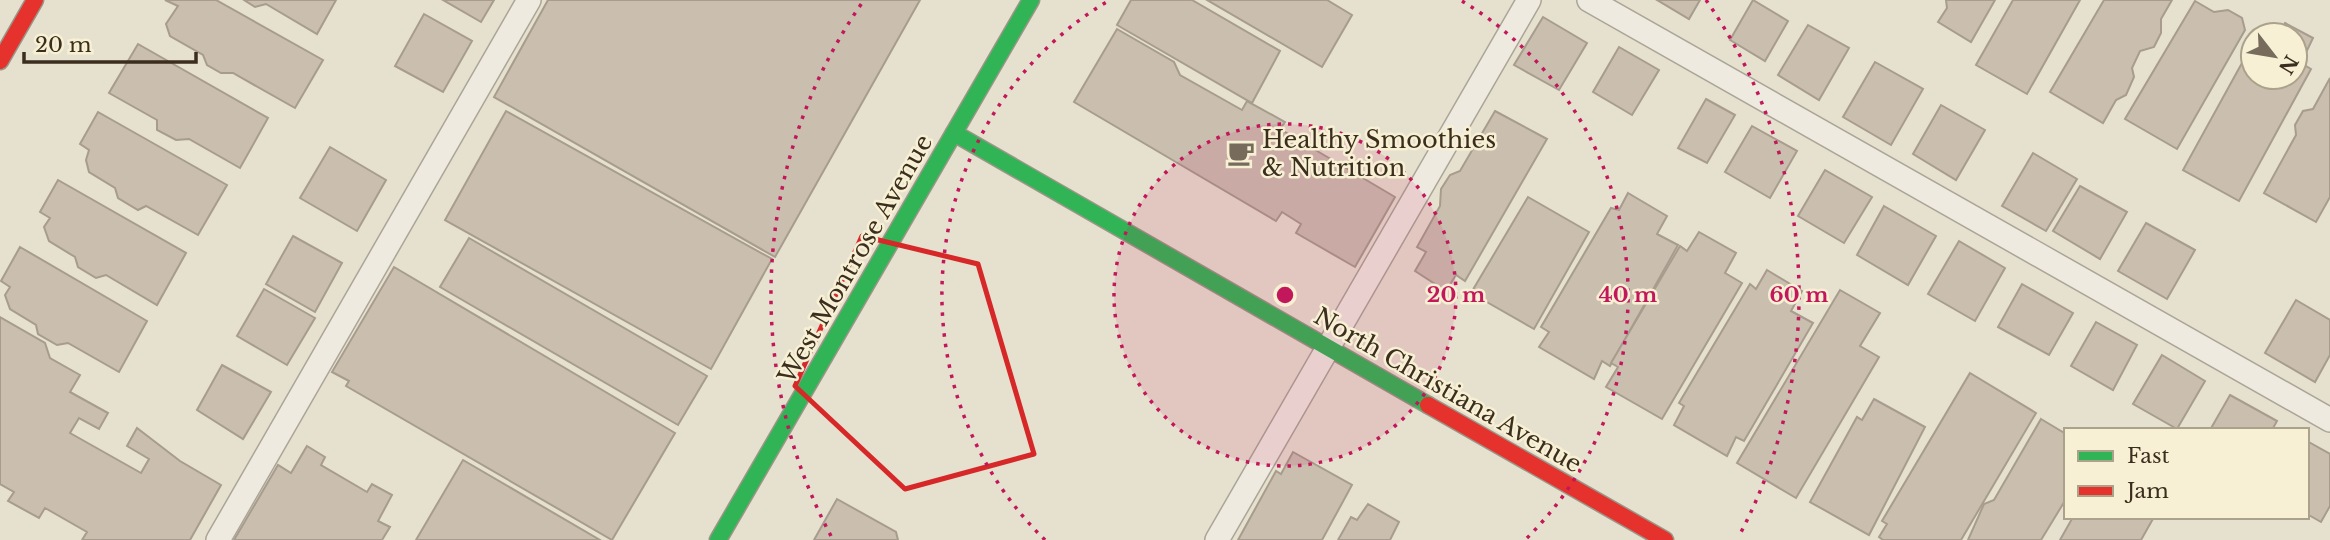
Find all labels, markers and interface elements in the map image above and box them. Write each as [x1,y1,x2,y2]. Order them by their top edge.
scale bar [24,21,196,65]
north arrow [2239,21,2309,91]
text: 20 m [35,32,92,58]
text: N [2274,51,2303,78]
place label: Healthy Smoothies & Nutrition [1262,125,1496,182]
street label: West Montrose Avenue [771,129,938,390]
cafe icon: Healthy Smoothies & Nutrition [1226,138,1256,168]
text: 20 m [1427,282,1485,308]
text: 40 m [1599,282,1657,308]
text: 60 m [1770,282,1828,308]
centre of rings [1273,283,1297,307]
street label: North Christiana Avenue [1309,301,1587,479]
legend [2064,428,2309,519]
text: Fast [2127,443,2169,469]
text: Jam [2124,478,2169,504]

